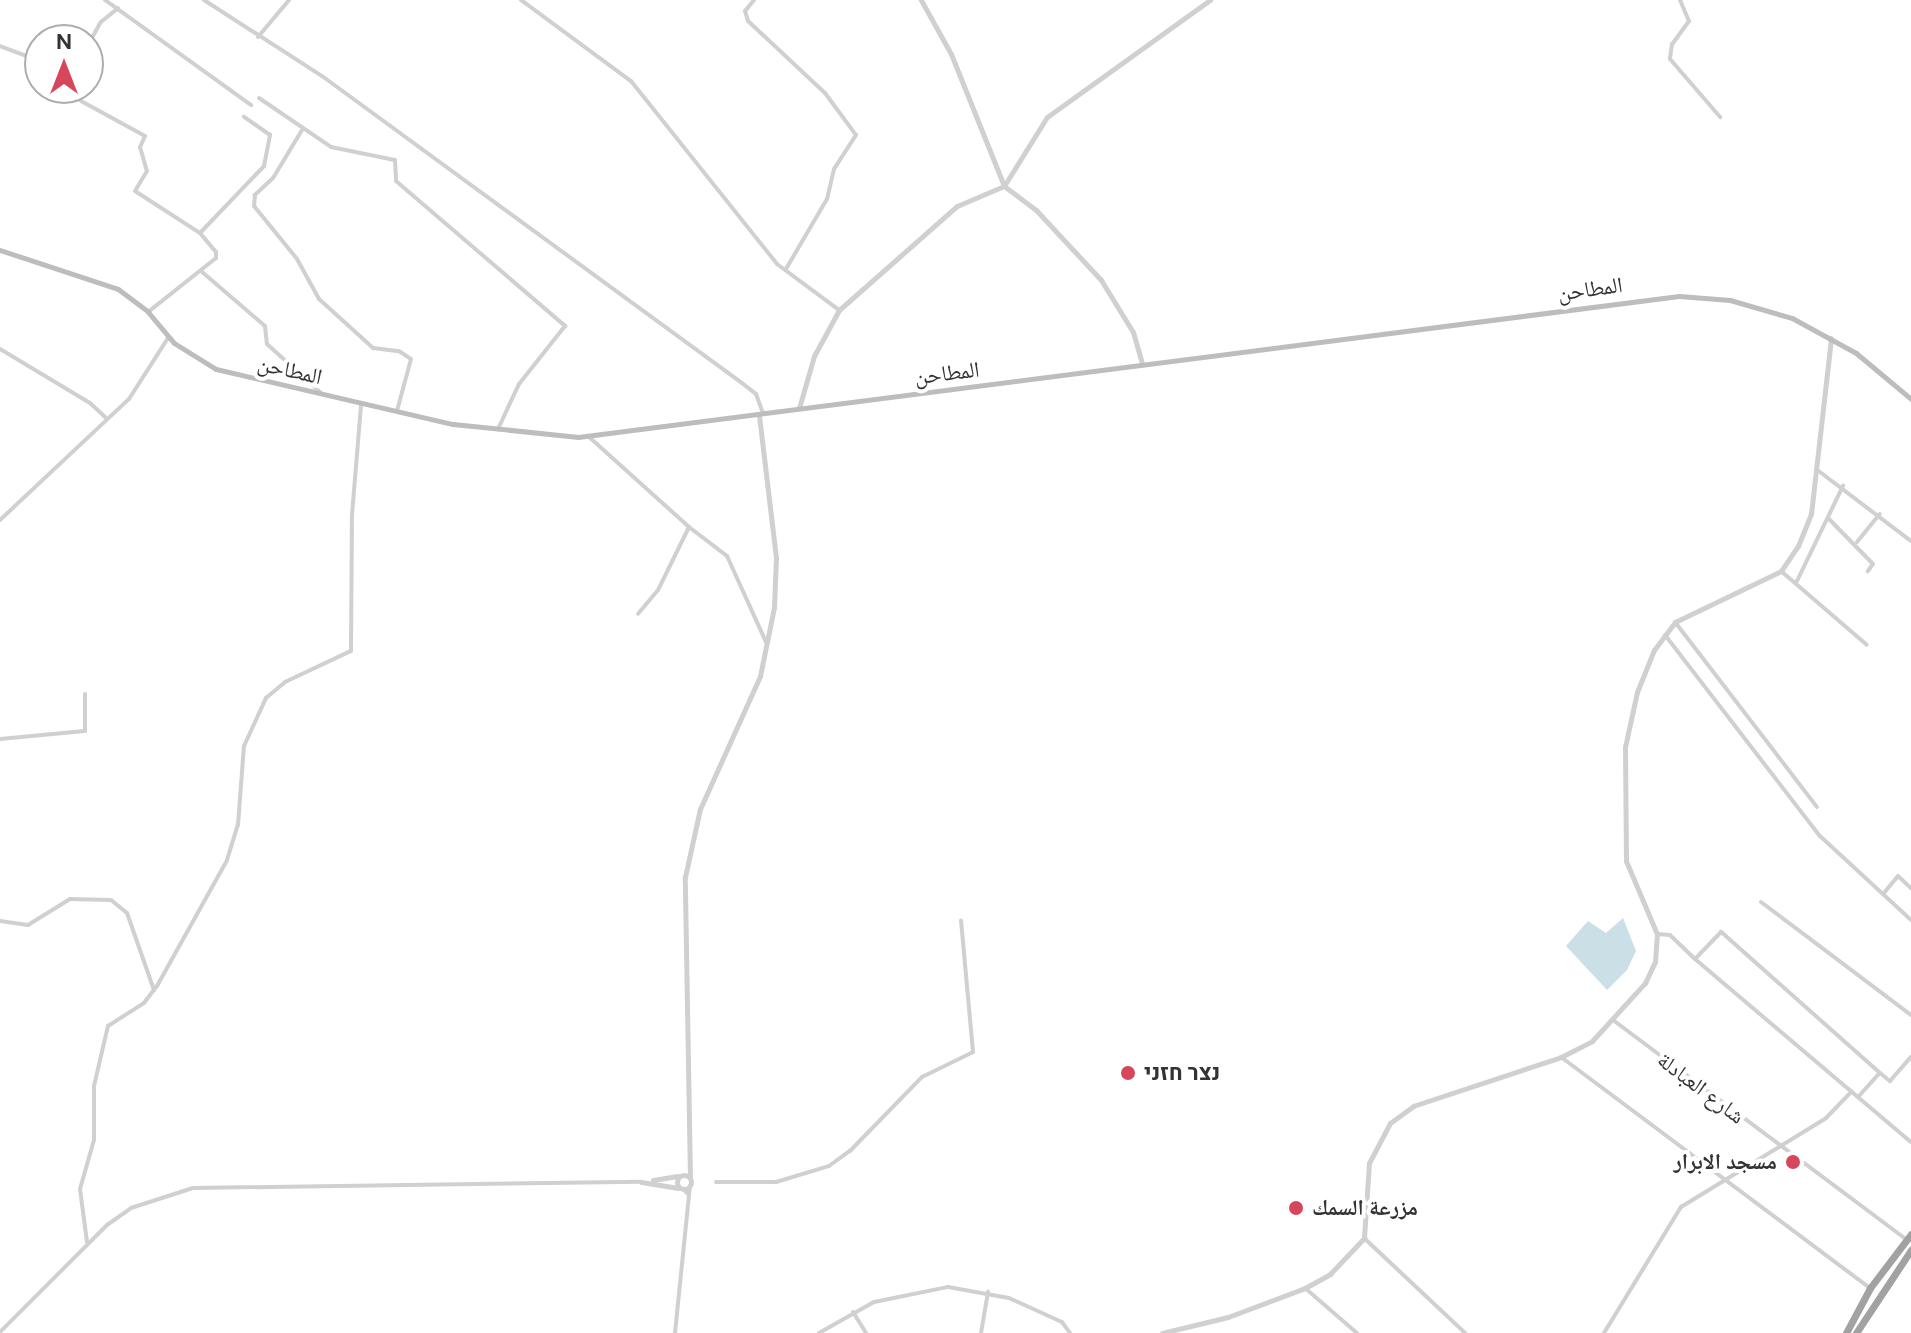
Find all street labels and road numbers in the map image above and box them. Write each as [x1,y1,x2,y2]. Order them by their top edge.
street label: المطاحن [1556,271,1624,307]
street label: المطاحن [255,350,325,390]
street label: المطاحن [913,356,981,390]
street label: شارع العبادلة [1652,1047,1750,1129]

